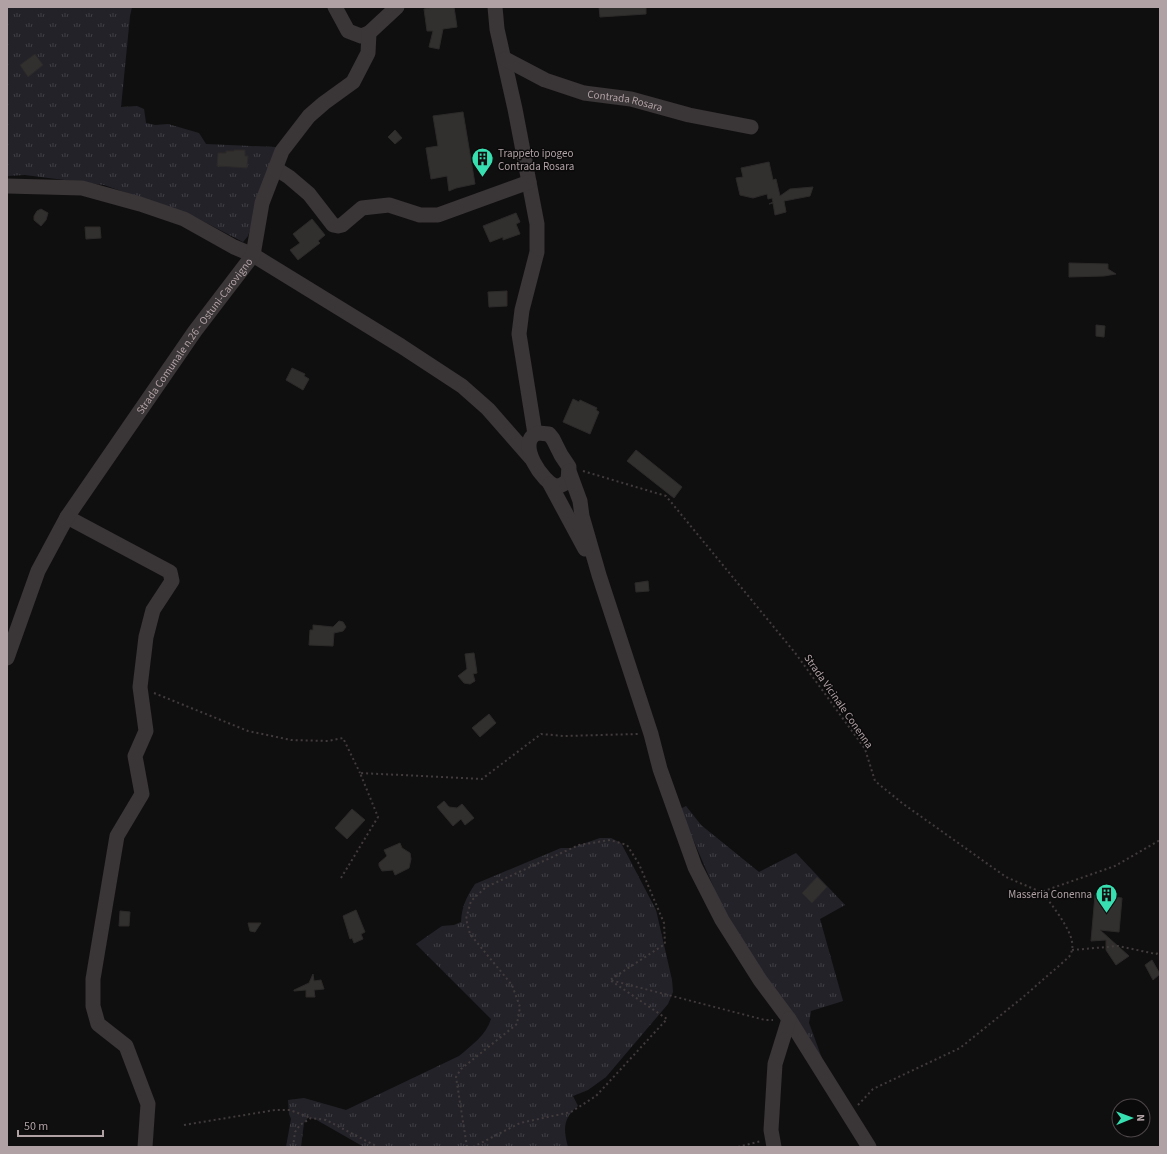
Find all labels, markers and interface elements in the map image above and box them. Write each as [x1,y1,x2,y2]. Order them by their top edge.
street label: Contrada Rosara [586,87,664,115]
building icon: Trappeto ipogeo Contrada Rosara [470,146,496,179]
place label: Trappeto ipogeo Contrada Rosara [498,146,574,174]
street label: Strada Comunale n.26 - Ostuni-Carovigno [133,255,256,417]
street label: Strada Vicinale Conenna [800,651,877,751]
building icon: Masseria Conenna [1094,881,1120,914]
place label: Masseria Conenna [1008,887,1092,902]
north arrow [1111,1098,1151,1138]
scale bar [18,1112,103,1138]
text: N [1133,1114,1148,1122]
text: 50 m [24,1118,48,1135]

